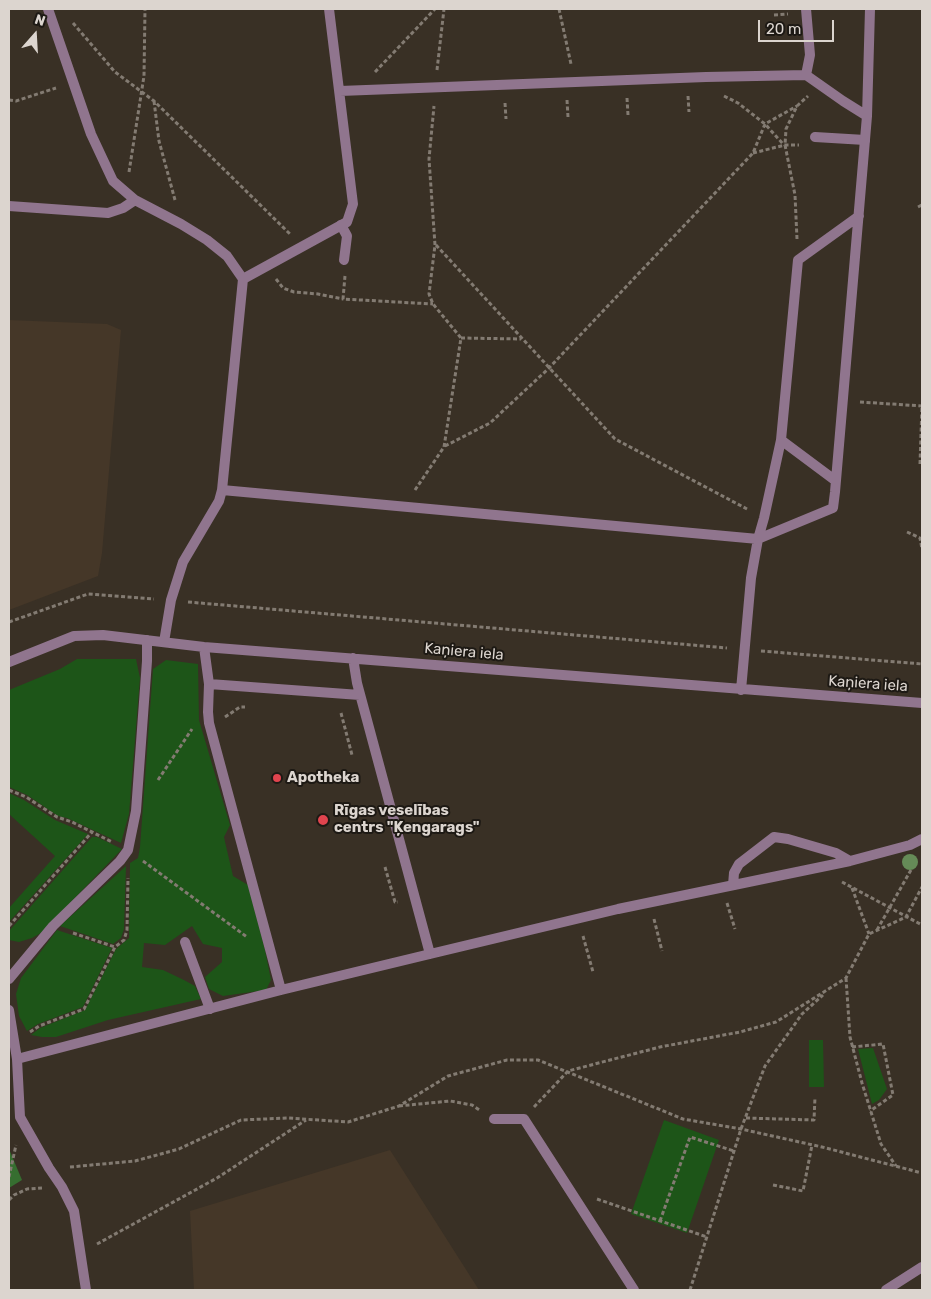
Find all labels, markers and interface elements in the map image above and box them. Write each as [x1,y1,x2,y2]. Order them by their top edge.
north arrow [10,10,60,60]
scale bar [761,10,837,42]
text: N [33,11,48,30]
text: 20 m [766,20,801,38]
street label: Kaņiera iela [423,640,505,664]
street label: Kaņiera iela [828,672,908,696]
place label: Apotheka [287,769,359,787]
marker: Apotheka [271,772,283,784]
place label: Rīgas veselības centrs "Ķengarags" [334,802,480,837]
marker: Rīgas veselības centrs "Ķengarags" [316,813,330,827]

